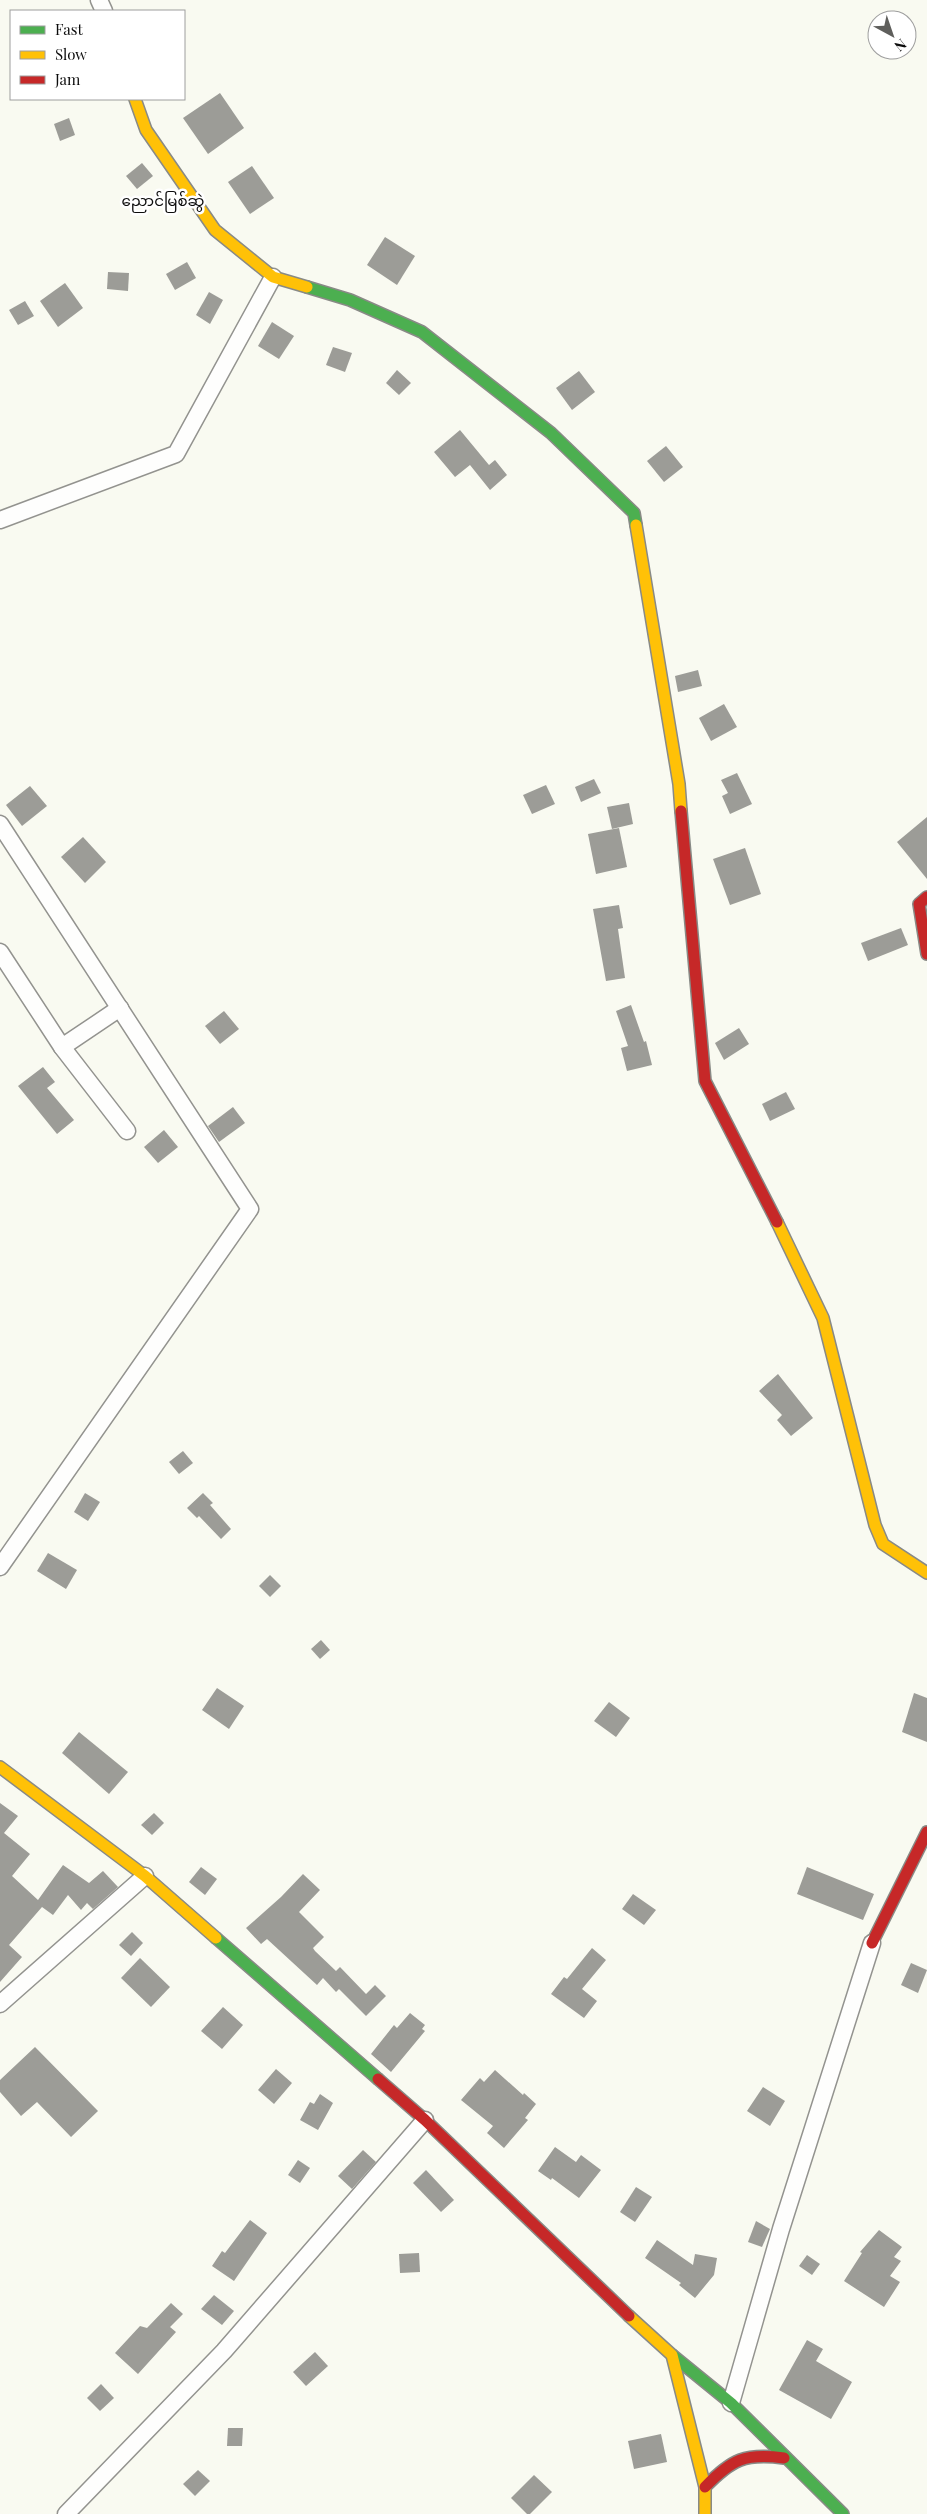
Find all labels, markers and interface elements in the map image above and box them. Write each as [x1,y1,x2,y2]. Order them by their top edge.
legend [10,10,185,100]
north arrow [867,10,917,60]
text: Fast [55,19,84,39]
text: N [891,35,911,56]
text: Slow [55,44,87,64]
text: Jam [54,69,81,89]
district label: ညောင်မြစ်ဆွဲ [121,190,205,213]

